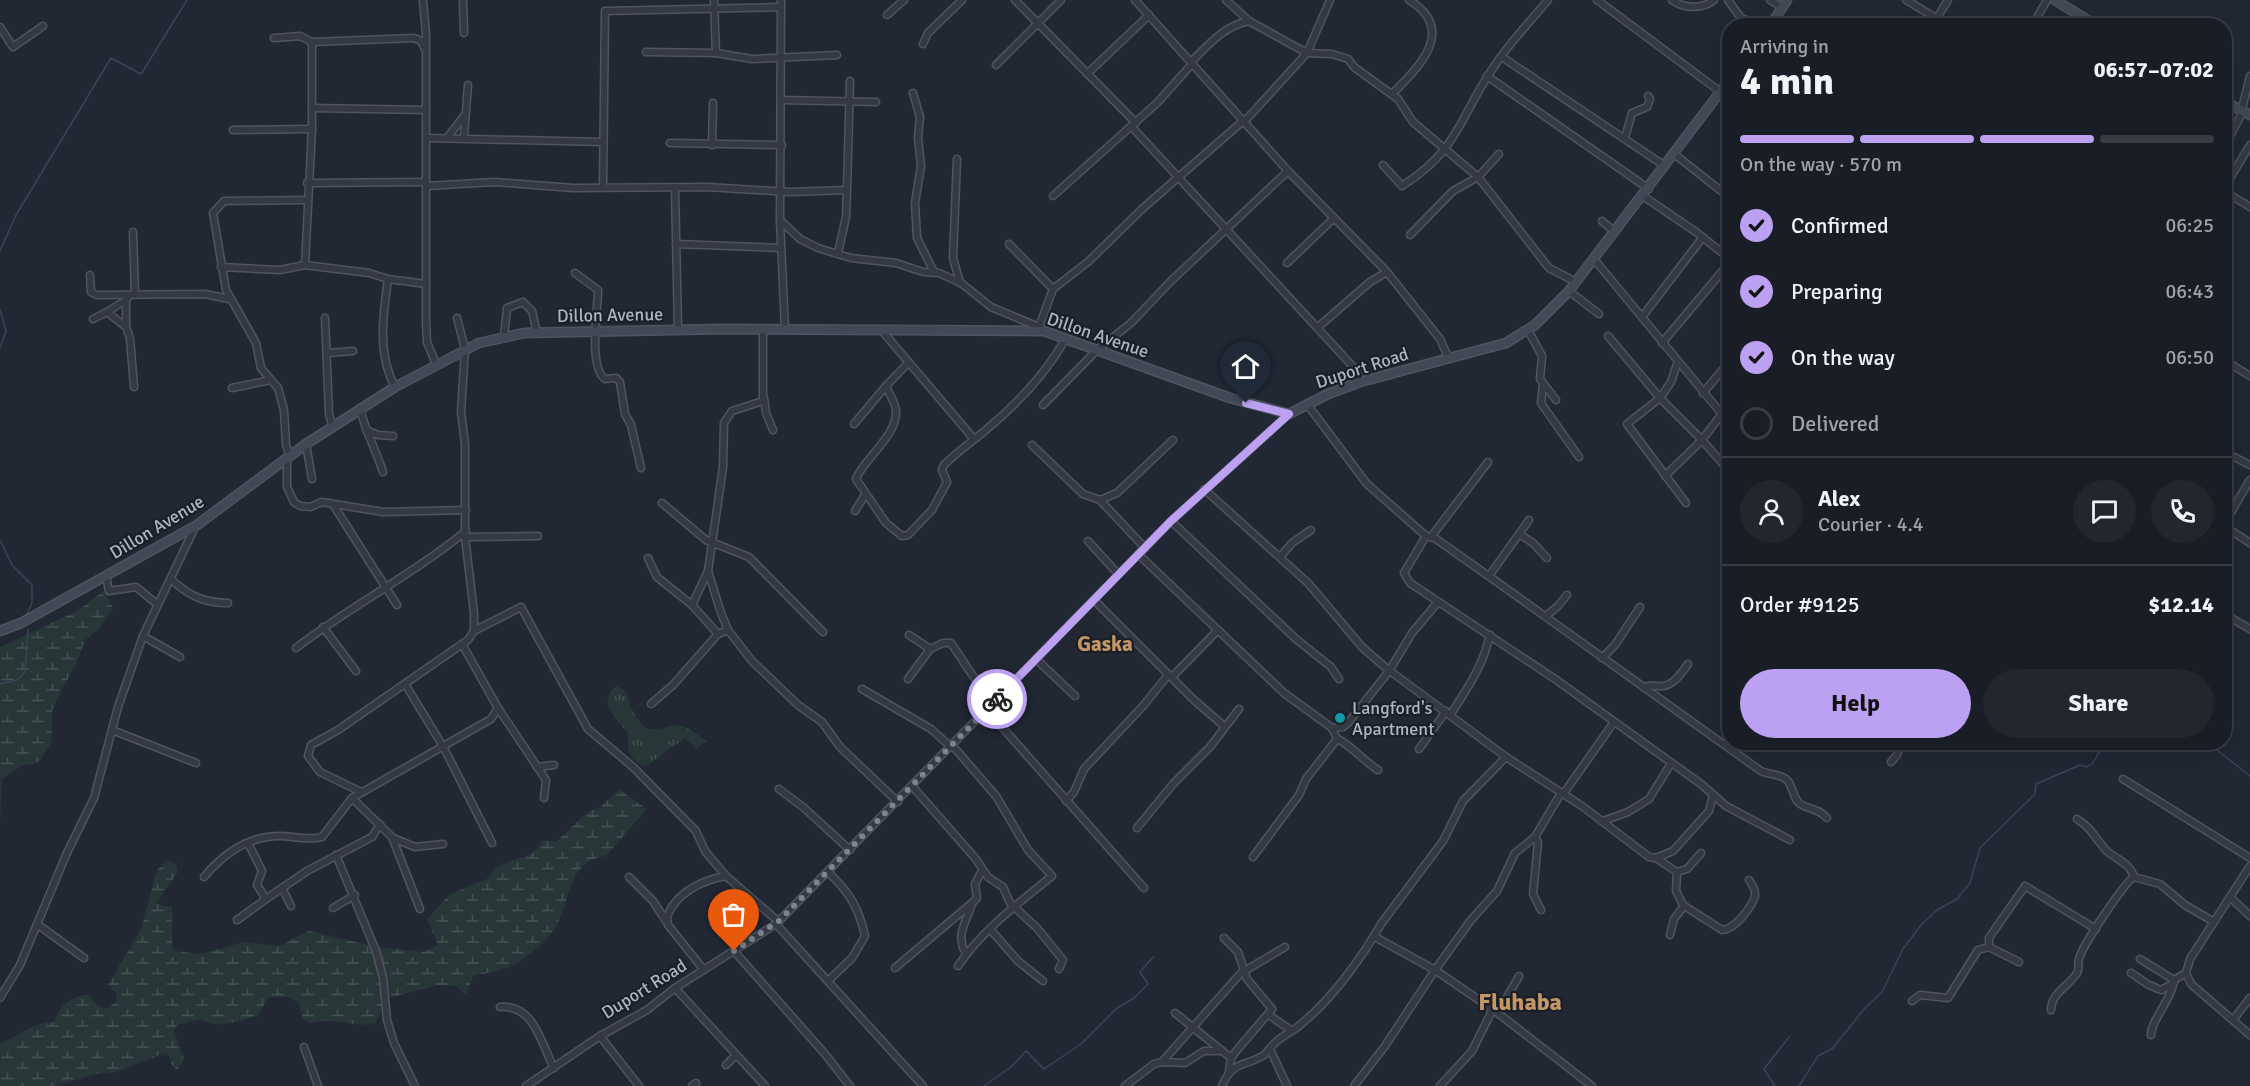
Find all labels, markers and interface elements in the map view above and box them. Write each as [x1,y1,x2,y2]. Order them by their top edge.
text: Arriving in [1740,34,1829,59]
text: 06:57–07:02 [2094,56,2214,83]
text: 4 min [1740,57,1834,105]
text: On the way · 570 m [1740,152,1902,177]
icon: check [1740,209,1773,242]
text: Confirmed [1791,212,1889,239]
text: 06:25 [2165,213,2214,238]
icon: check [1740,275,1773,308]
text: Preparing [1791,278,1883,305]
text: 06:43 [2165,279,2214,304]
street label: Dillon Avenue [557,303,663,327]
street label: Dillon Avenue [1044,307,1152,363]
pin [1220,341,1271,403]
icon: check [1740,341,1773,374]
street label: Duport Road [1313,343,1411,393]
text: On the way [1791,344,1895,371]
text: 06:50 [2165,345,2214,370]
icon: home [1229,350,1262,383]
text: Delivered [1791,410,1879,437]
button: person [1740,480,1803,543]
button: chat [2073,480,2136,543]
button: phone [2151,480,2214,543]
text: Alex [1818,485,1860,512]
street label: Dillon Avenue [106,490,208,564]
text: Courier · 4.4 [1818,512,1924,537]
text: Order #9125 [1740,591,1860,618]
text: $12.14 [2148,591,2214,618]
district label: Gaska [1077,631,1133,657]
courier [967,669,1027,729]
button: Help [1740,669,1971,738]
button: Share [1983,669,2214,738]
icon: bike [981,683,1014,716]
place label: Langford's Apartment [1352,697,1434,740]
marker: Langford's Apartment [1333,711,1347,725]
pin [708,889,759,951]
icon: bag [717,898,750,931]
street label: Duport Road [597,954,691,1024]
district label: Fluhaba [1478,987,1562,1017]

